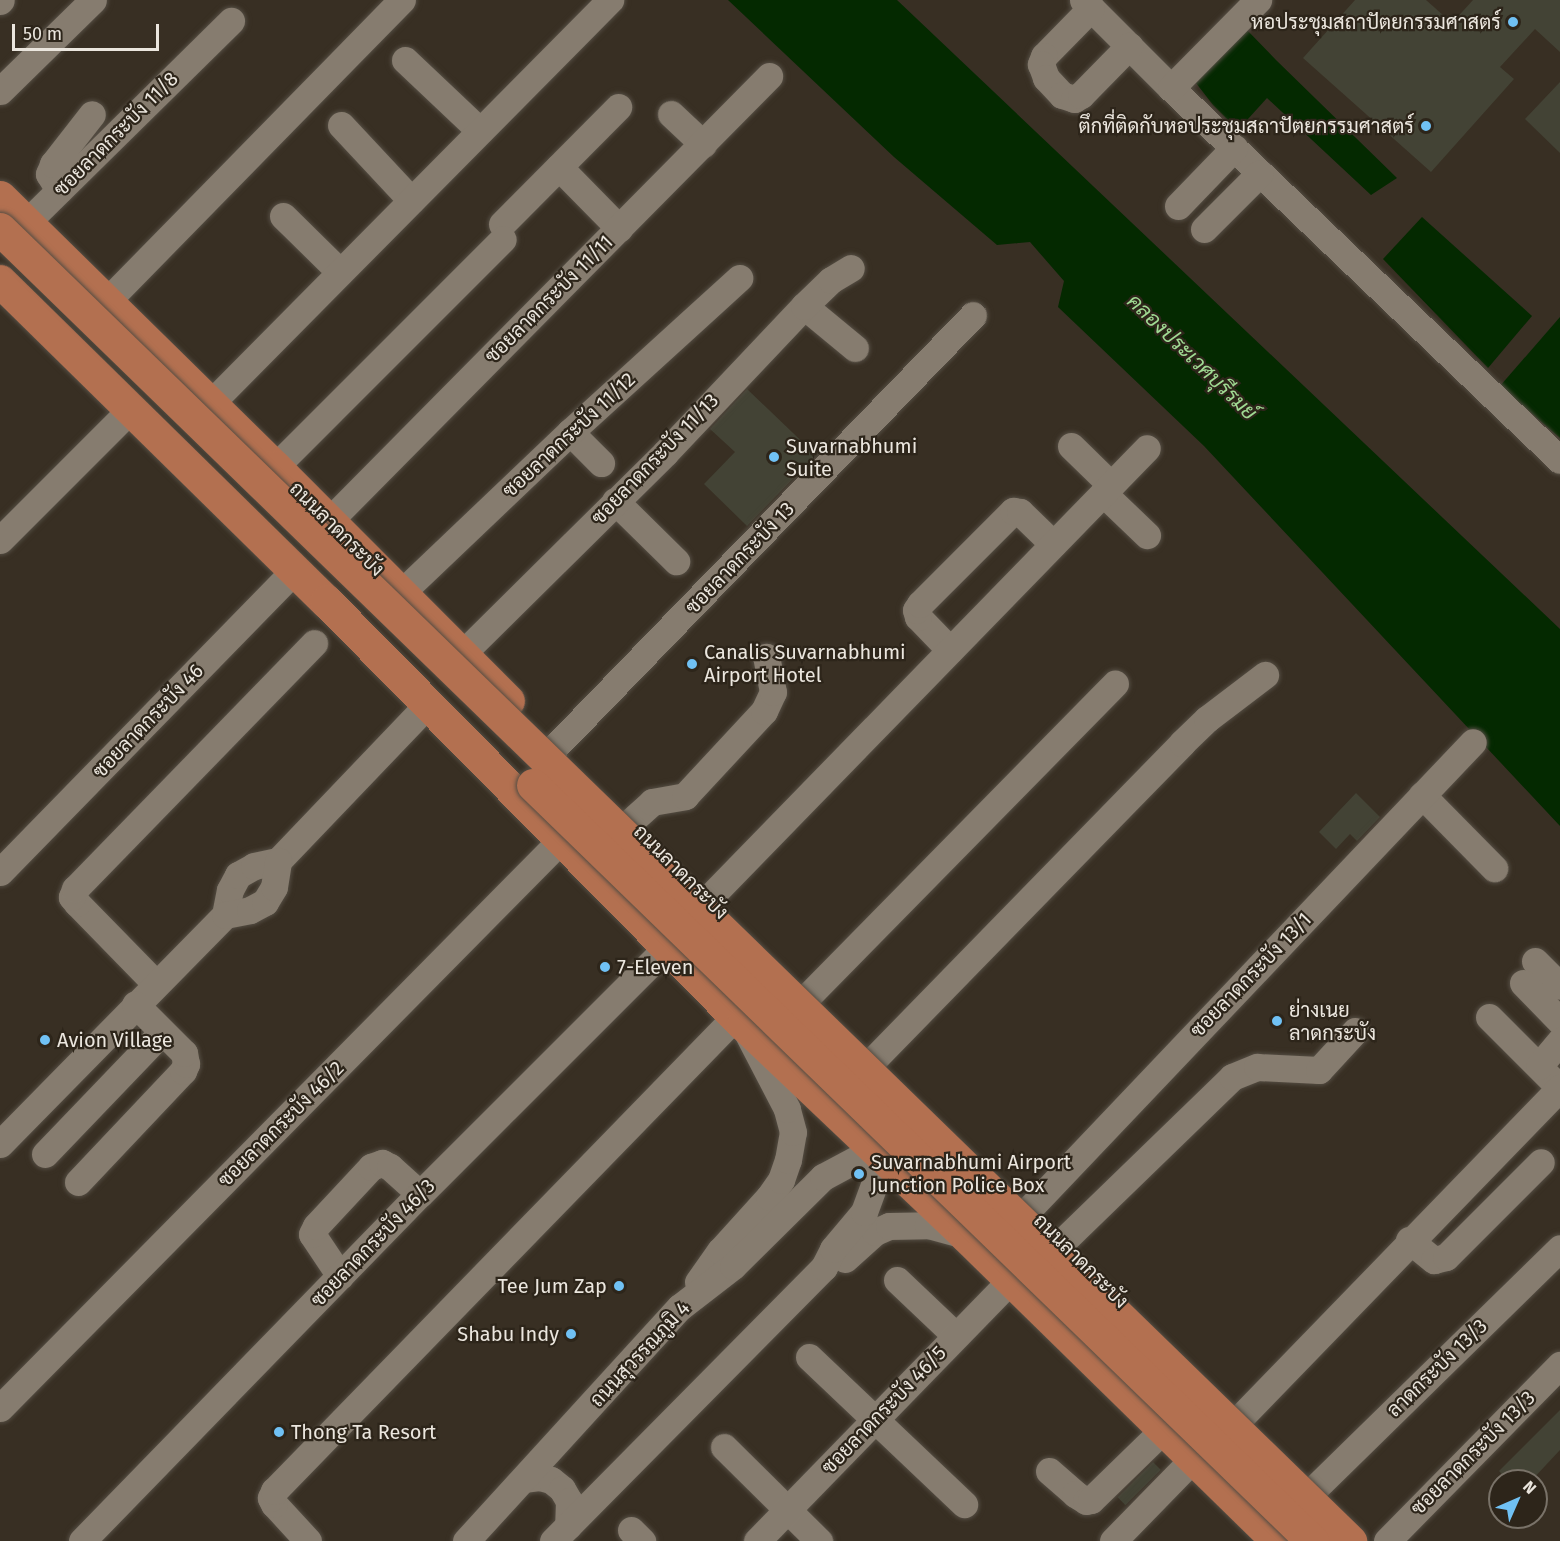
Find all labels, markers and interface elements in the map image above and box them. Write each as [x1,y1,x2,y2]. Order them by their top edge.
place label: หอประชุมสถาปัตยกรรมศาสตร์ [1251,10,1501,34]
scale bar [15,12,162,50]
marker: หอประชุมสถาปัตยกรรมศาสตร์ [1506,15,1520,29]
text: 50 m [23,23,62,45]
street label: ซอยลาดกระบัง 11/8 [49,67,183,201]
place label: ตึกที่ติดกับหอประชุมสถาปัตยกรรมศาสตร์ [1079,114,1414,138]
marker: ตึกที่ติดกับหอประชุมสถาปัตยกรรมศาสตร์ [1419,119,1433,133]
street label: ซอยลาดกระบัง 11/11 [480,230,618,368]
water label: คลองประเวศบุรีรมย์ [1122,289,1262,425]
street label: ซอยลาดกระบัง 11/12 [498,367,640,503]
street label: ซอยลาดกระบัง 11/13 [586,389,724,529]
place label: Suvarnabhumi Suite [786,434,917,481]
marker: Suvarnabhumi Suite [767,450,781,464]
street label: ถนนลาดกระบัง [285,477,389,581]
street label: ซอยลาดกระบัง 13 [681,497,799,619]
place label: Canalis Suvarnabhumi Airport Hotel [704,640,906,687]
marker: Canalis Suvarnabhumi Airport Hotel [685,657,699,671]
street label: ซอยลาดกระบัง 46 [88,659,208,783]
street label: ถนนลาดกระบัง [629,820,733,924]
street label: ซอยลาดกระบัง 13/1 [1185,908,1317,1042]
place label: 7-Eleven [617,955,693,979]
marker: 7-Eleven [598,960,612,974]
place label: ย่างเนย ลาดกระบัง [1289,998,1376,1045]
marker: ย่างเนย ลาดกระบัง [1270,1014,1284,1028]
place label: Avion Village [57,1028,173,1052]
marker: Avion Village [38,1033,52,1047]
street label: ซอยลาดกระบัง 46/2 [213,1056,349,1192]
place label: Suvarnabhumi Airport Junction Police Box [871,1150,1071,1197]
marker: Suvarnabhumi Airport Junction Police Box [852,1167,866,1181]
street label: ซอยลาดกระบัง 46/3 [306,1174,440,1312]
street label: ถนนลาดกระบัง [1029,1209,1133,1313]
place label: Tee Jum Zap [498,1274,607,1298]
marker: Tee Jum Zap [612,1279,626,1293]
street label: ถนนสุวรรณภูมิ 4 [585,1296,695,1412]
street label: ลาดกระบัง 13/3 [1382,1314,1492,1422]
place label: Shabu Indy [457,1322,559,1346]
marker: Shabu Indy [564,1327,578,1341]
street label: ซอยลาดกระบัง 46/5 [817,1341,951,1479]
street label: ซอยลาดกระบัง 13/3 [1406,1386,1540,1520]
place label: Thong Ta Resort [291,1420,436,1444]
marker: Thong Ta Resort [272,1425,286,1439]
north arrow [1488,1469,1548,1529]
text: N [1519,1477,1540,1498]

